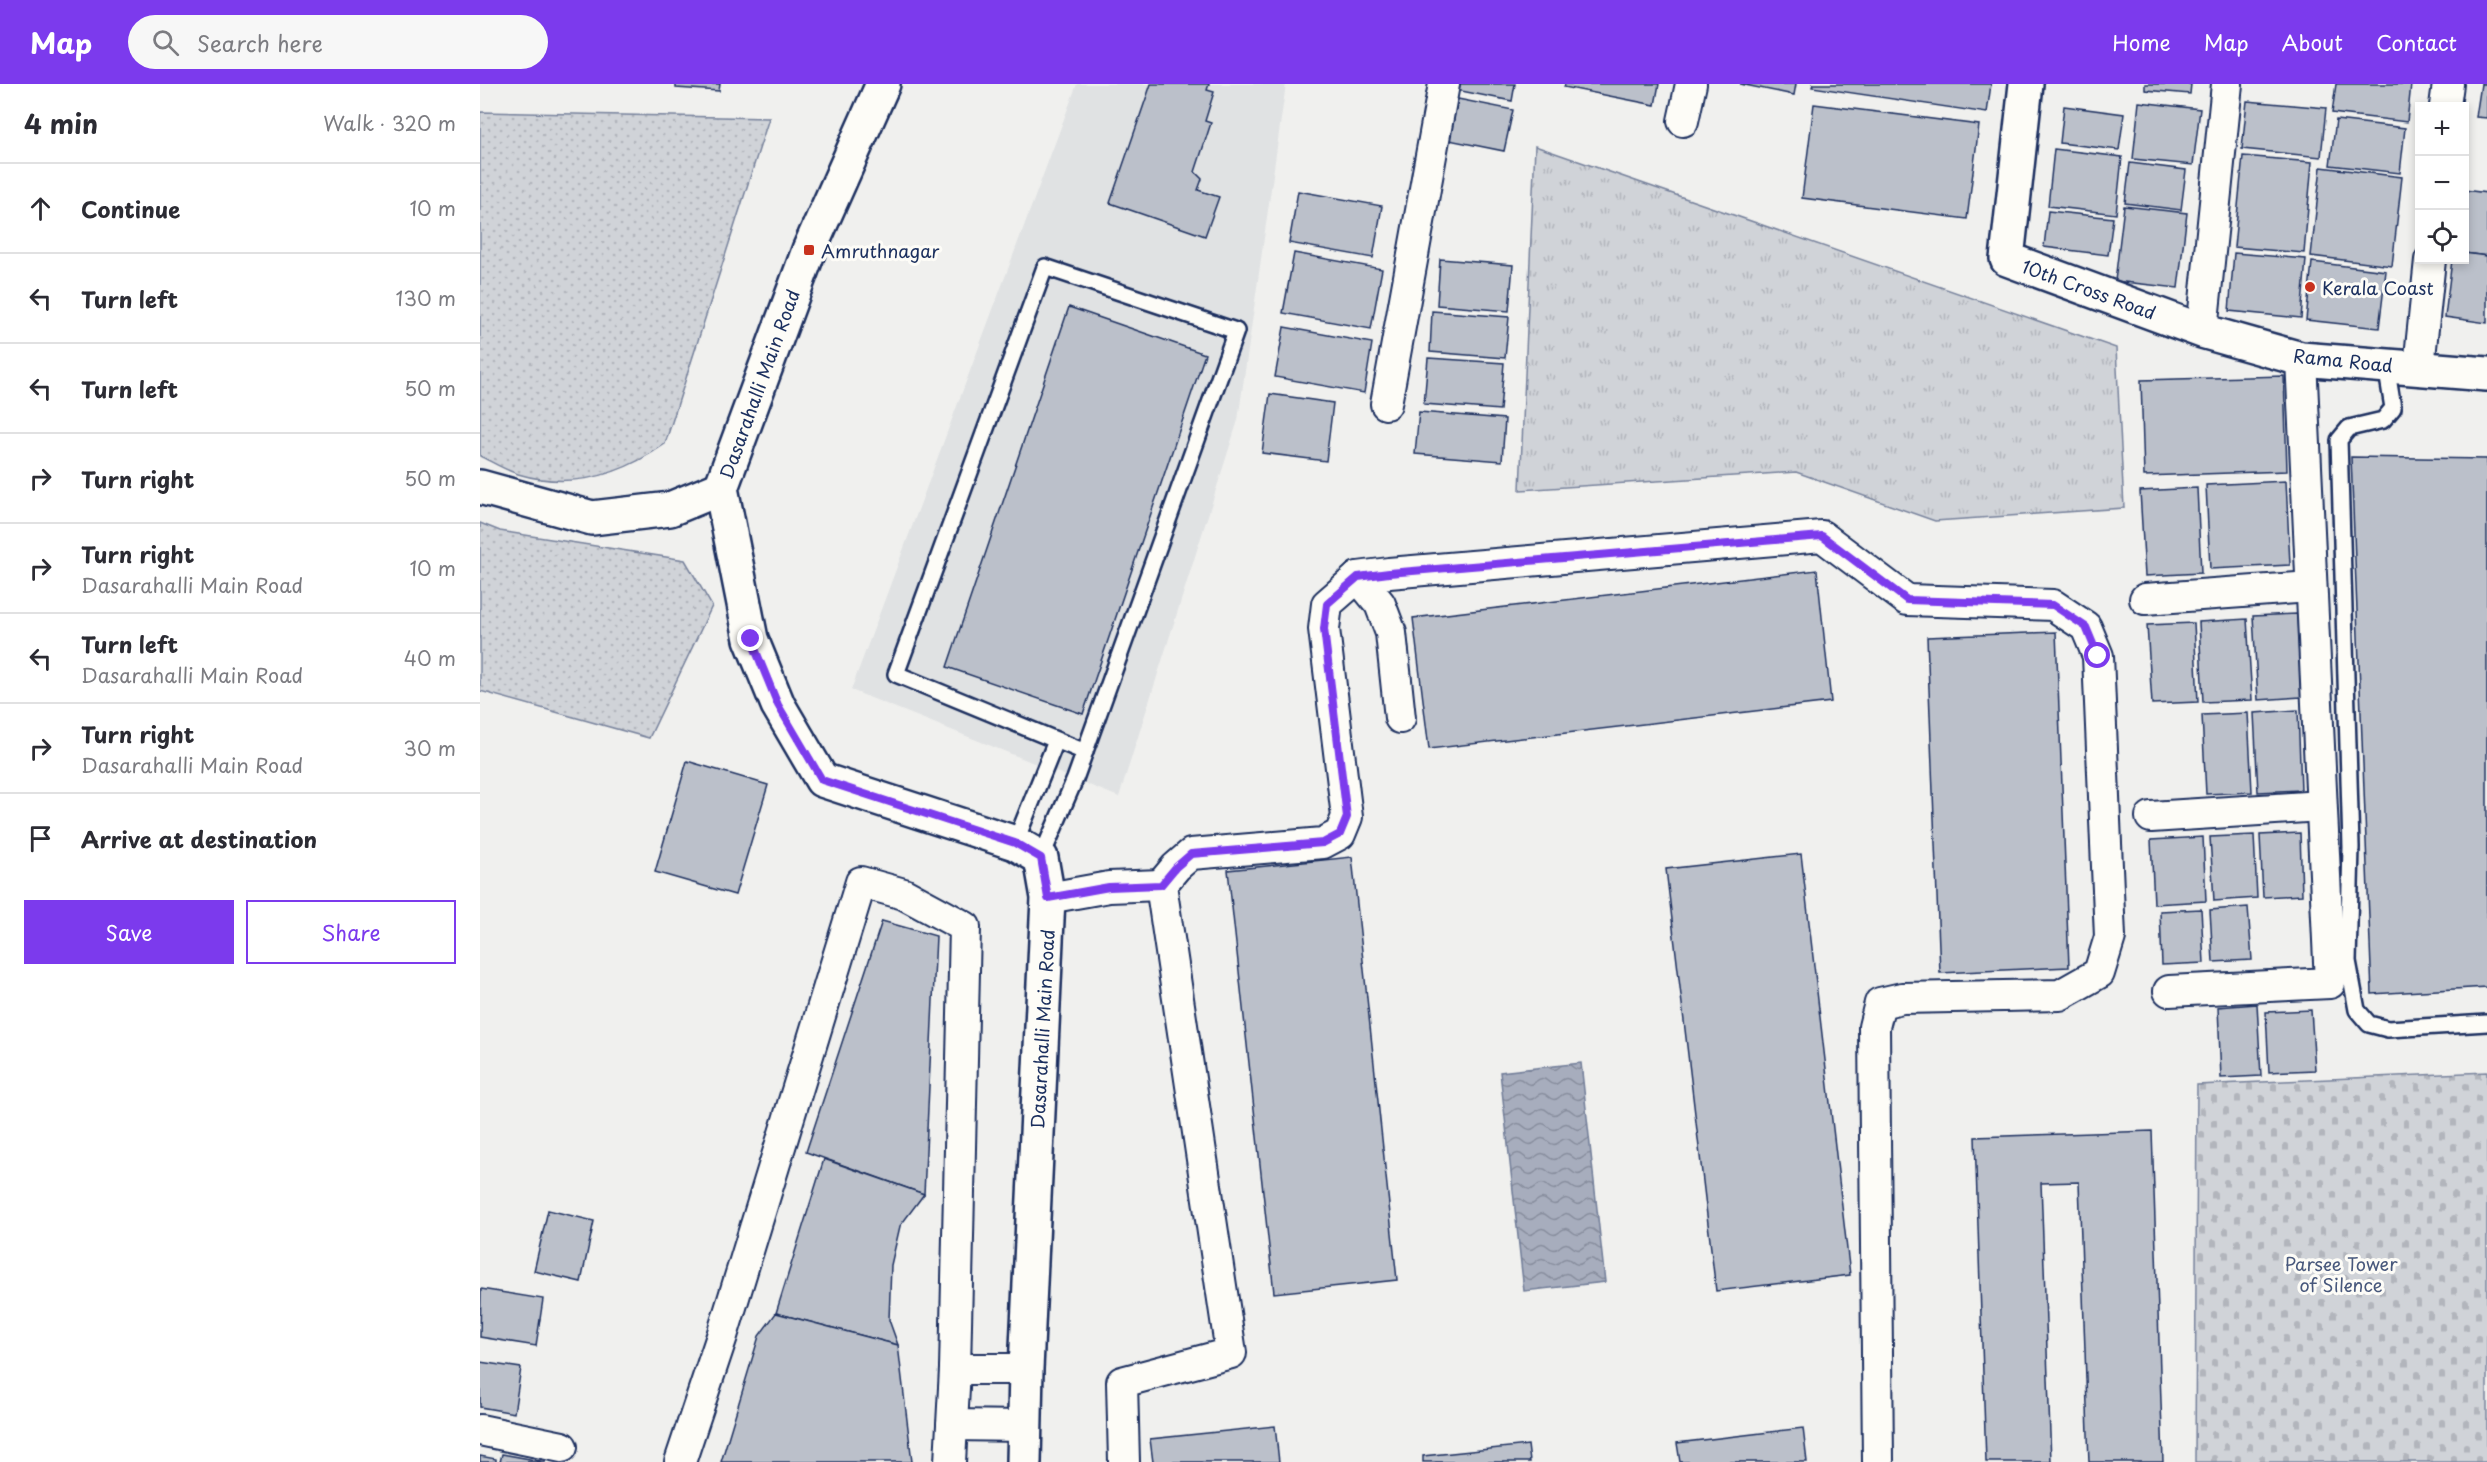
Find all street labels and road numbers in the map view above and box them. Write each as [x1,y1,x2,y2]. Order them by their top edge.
street label: 10th Cross Road [2018,252,2160,326]
street label: Dasarahalli Main Road [712,285,806,483]
street label: Rama Road [2292,341,2394,379]
street label: Dasarahalli Main Road [1023,928,1061,1130]

